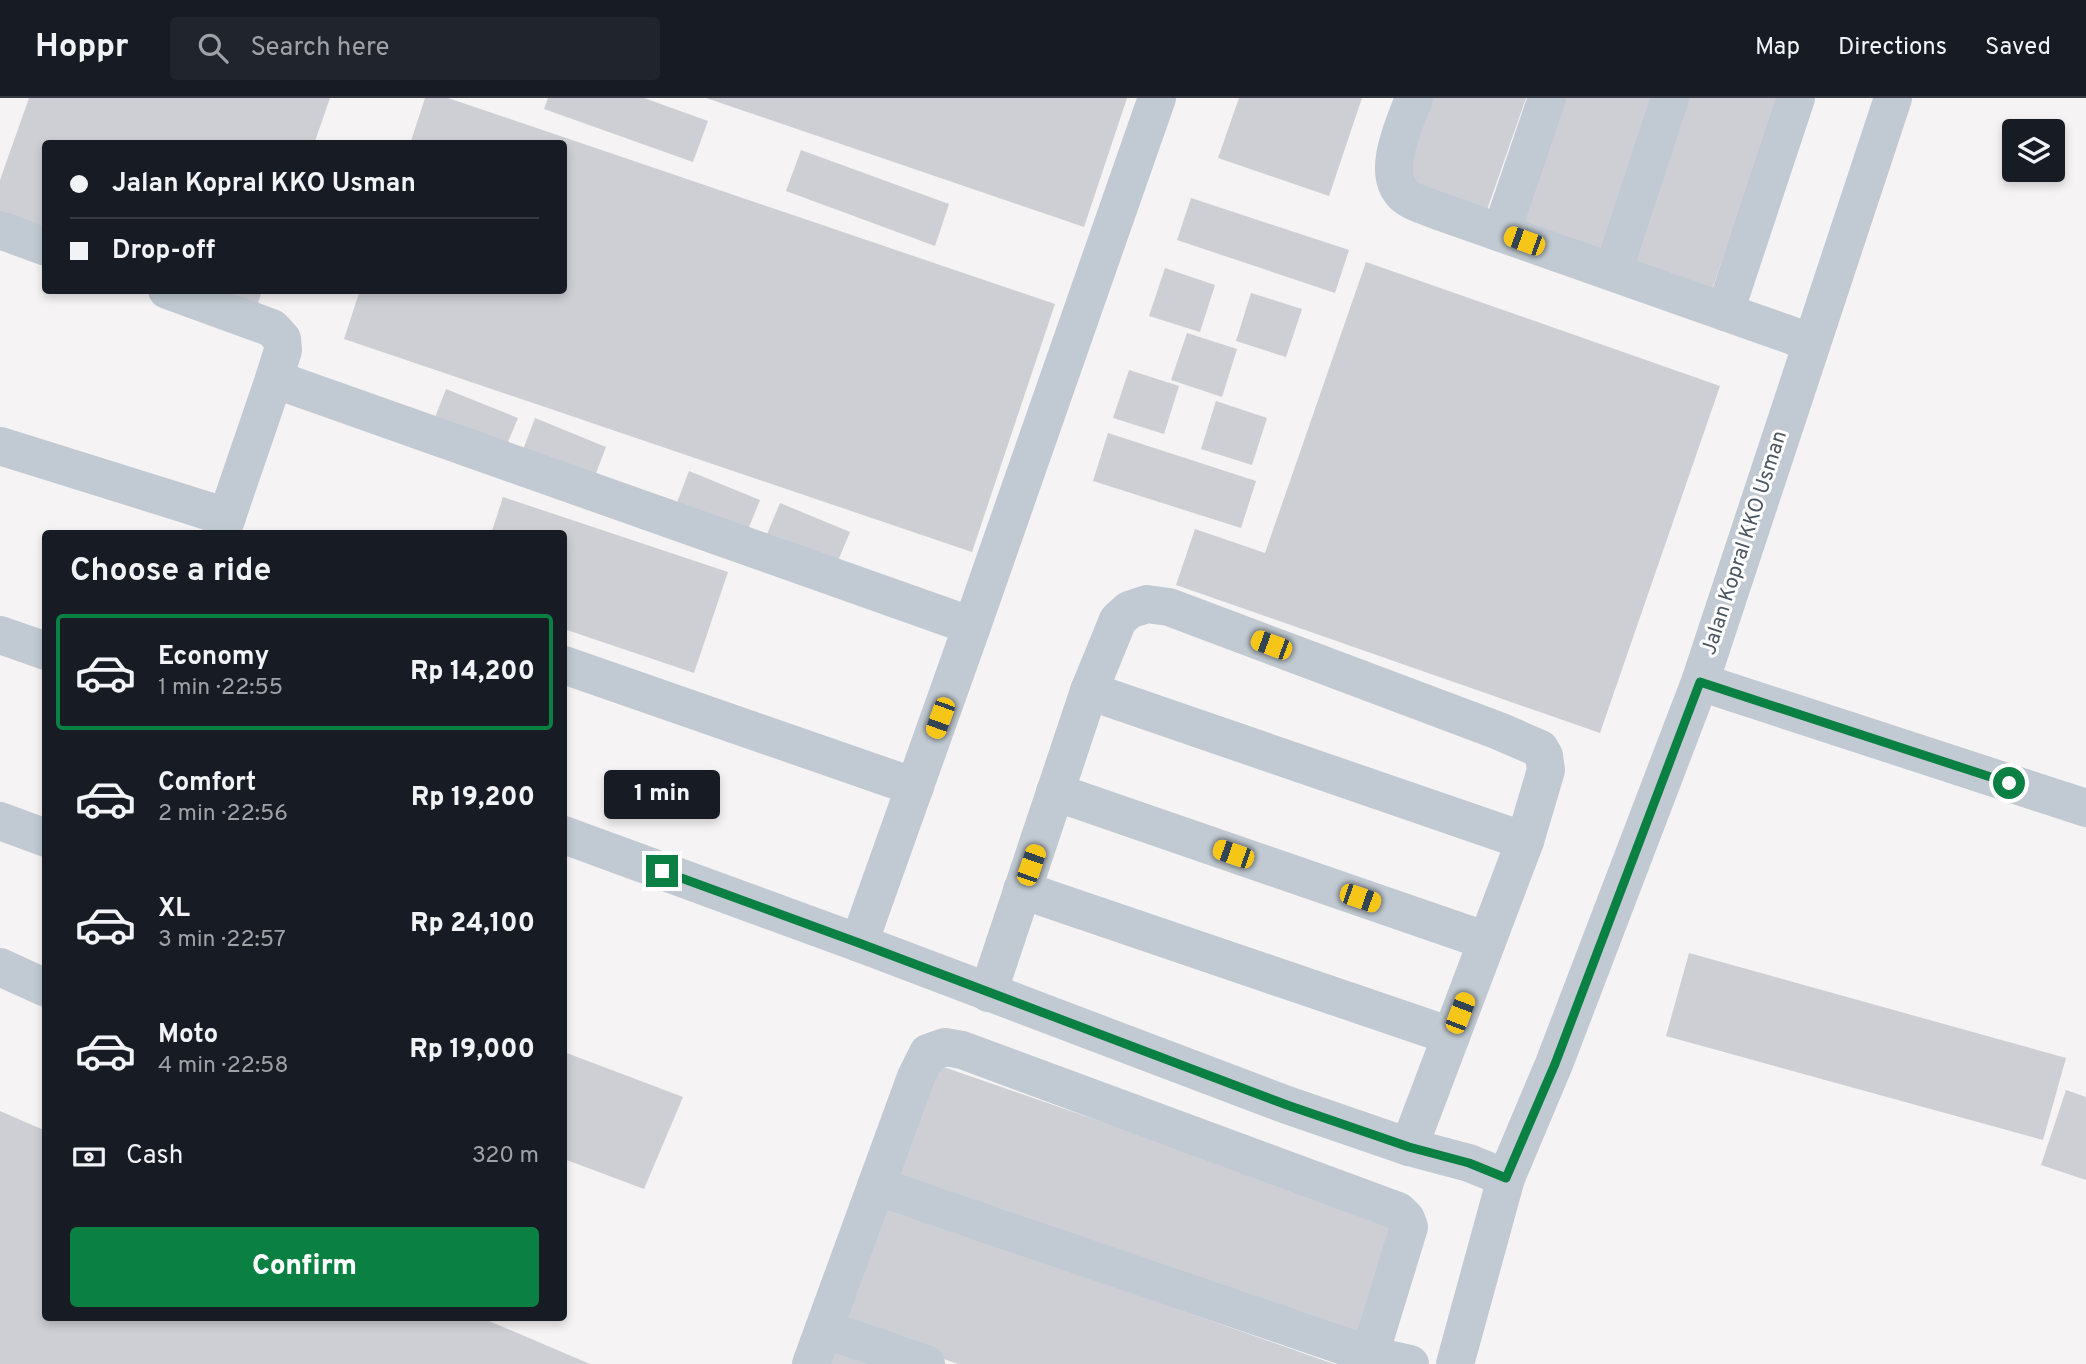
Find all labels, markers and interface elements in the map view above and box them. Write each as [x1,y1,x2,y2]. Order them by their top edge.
search box [170,17,660,80]
text: Hoppr [35,27,128,69]
icon: search [194,29,232,67]
text: Search here [250,32,389,65]
text: Map [1755,33,1800,63]
text: Directions [1838,33,1947,63]
text: Saved [1985,33,2051,63]
map controls [2002,119,2065,182]
button: layers [2002,119,2065,182]
text: Jalan Kopral KKO Usman [112,168,416,201]
car [1501,224,1548,258]
text: Drop-off [112,235,215,268]
street label: Jalan Kopral KKO Usman [1696,427,1794,659]
text: Choose a ride [70,552,271,592]
car [1248,628,1295,662]
icon: car [74,641,137,704]
text: Economy [158,641,269,674]
text: Rp 14,200 [410,656,535,689]
text: 1 min · 22:55 [158,674,283,703]
car [923,695,958,741]
icon: car [74,767,137,830]
text: Comfort [158,767,256,800]
route start [1993,767,2025,799]
callout: 1 min [604,770,720,818]
text: 1 min [634,780,690,809]
text: Rp 19,200 [411,782,535,815]
text: 2 min · 22:56 [158,800,288,829]
car [1210,837,1257,871]
car [1015,842,1048,888]
route end [646,855,678,887]
car [1337,881,1384,915]
icon: car [74,893,137,956]
text: XL [158,893,190,926]
text: Rp 24,100 [410,908,535,941]
text: 3 min · 22:57 [158,926,286,955]
car [1443,990,1478,1036]
icon: car [74,1019,137,1082]
text: Moto [158,1019,218,1052]
text: Rp 19,000 [410,1034,535,1067]
text: 4 min · 22:58 [158,1052,288,1081]
icon: cash [70,1138,108,1176]
text: Cash [126,1140,183,1173]
text: 320 m [472,1142,539,1171]
button: Confirm [70,1227,539,1307]

